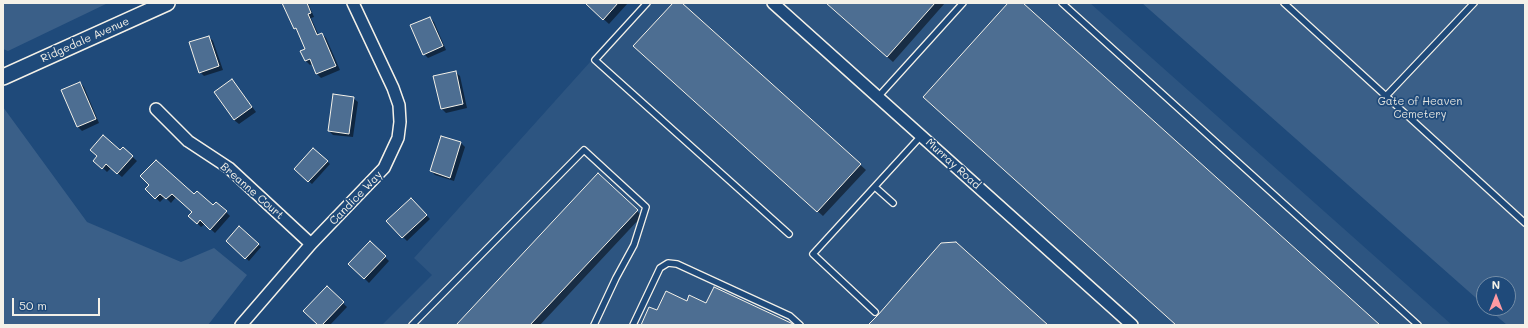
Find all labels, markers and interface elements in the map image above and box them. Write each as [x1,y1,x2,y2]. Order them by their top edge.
street label: Ridgedale Avenue [39,15,131,65]
park label: Gate of Heaven Cemetery [1378,95,1462,121]
street label: Murray Road [923,136,983,192]
street label: Breanne Court [218,160,286,222]
street label: Candice Way [327,168,385,228]
north arrow [1476,276,1516,316]
text: N [1492,277,1500,292]
scale bar [14,290,102,316]
text: 50 m [19,297,47,313]

